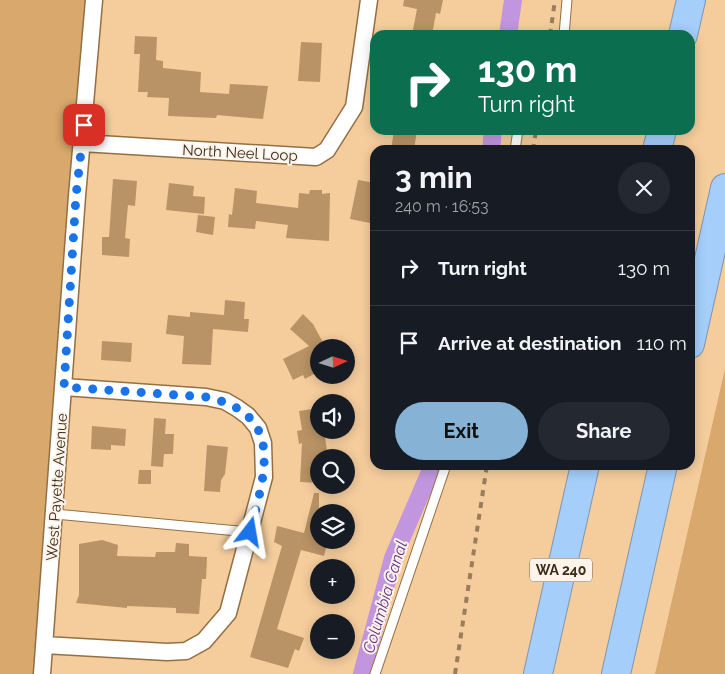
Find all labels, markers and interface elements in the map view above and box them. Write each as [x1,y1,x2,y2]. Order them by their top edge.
text: 130 m [478,49,577,90]
icon: right [395,50,460,115]
text: Turn right [478,91,575,117]
pin [63,104,105,146]
icon: arrive [70,111,98,139]
street label: North Neel Loop [182,141,298,165]
text: 3 min [395,160,473,195]
button: close [618,162,670,214]
text: 240 m · 16:53 [395,197,489,216]
icon: right [395,254,423,282]
text: Turn right [438,257,527,279]
text: 130 m [618,257,670,279]
icon: arrive [395,329,423,357]
text: Arrive at destination [438,332,622,354]
text: 110 m [637,332,687,354]
north arrow [310,339,355,384]
map controls [310,339,355,659]
button: sound [310,394,355,439]
button: Exit [395,402,528,460]
button: Share [538,402,670,460]
street label: West Payette Avenue [43,412,71,561]
button: search [310,449,355,494]
button: layers [310,504,355,549]
position arrow [223,505,275,557]
water label: Columbia Canal [359,539,411,655]
road number: WA 240 [530,558,592,582]
button: + [310,559,355,604]
button: − [310,614,355,659]

